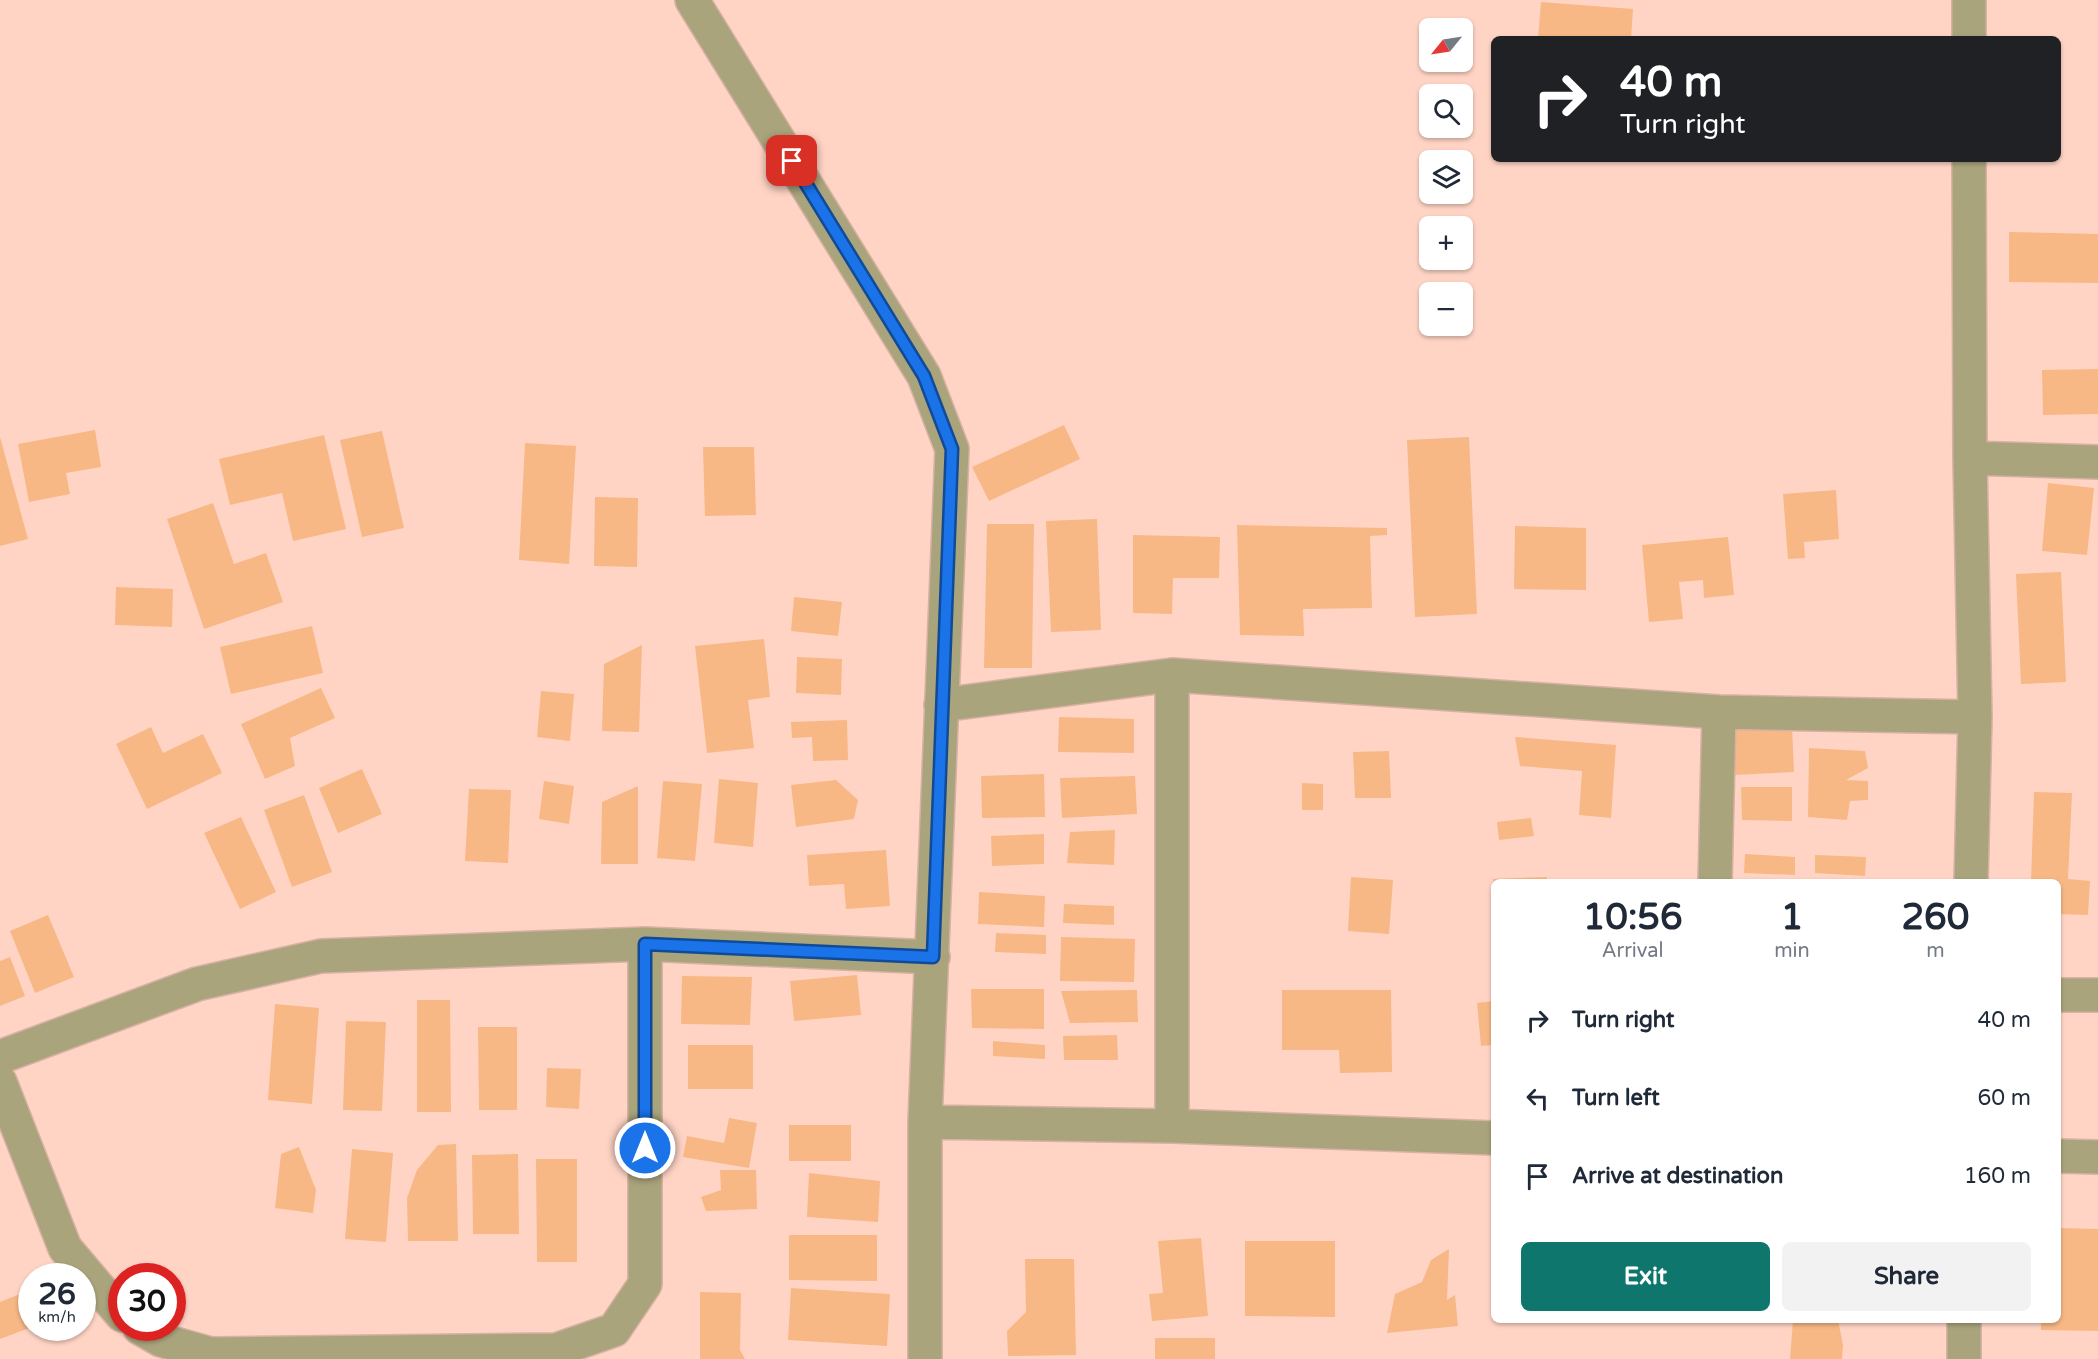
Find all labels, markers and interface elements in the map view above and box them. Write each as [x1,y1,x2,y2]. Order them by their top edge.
north arrow [1419,18,1473,72]
map controls [1419,18,1473,336]
text: 40 m [1620,57,1722,108]
icon: right [1521,60,1599,138]
button: search [1419,84,1473,138]
text: Turn right [1620,108,1746,141]
pin [766,135,817,186]
icon: arrive [775,144,808,177]
button: layers [1419,150,1473,204]
button: + [1419,216,1473,270]
button: − [1419,282,1473,336]
text: 10:56 [1583,896,1683,939]
text: 1 [1781,896,1803,939]
text: 260 [1901,896,1969,939]
text: Arrival [1602,939,1664,963]
text: min [1774,939,1810,963]
text: m [1926,939,1945,963]
icon: right [1521,1004,1554,1037]
text: Turn right [1572,1007,1674,1033]
text: 40 m [1977,1007,2031,1033]
icon: left [1521,1082,1554,1115]
text: Turn left [1572,1085,1660,1111]
text: 60 m [1977,1085,2031,1111]
position arrow [613,1116,677,1180]
icon: arrive [1521,1160,1554,1193]
text: Arrive at destination [1572,1163,1783,1189]
text: 160 m [1964,1163,2031,1189]
button: Exit [1521,1242,1770,1311]
button: Share [1782,1242,2031,1311]
speed limit sign: 30 [108,1263,186,1341]
text: 26 [38,1276,76,1313]
text: km/h [38,1308,76,1326]

